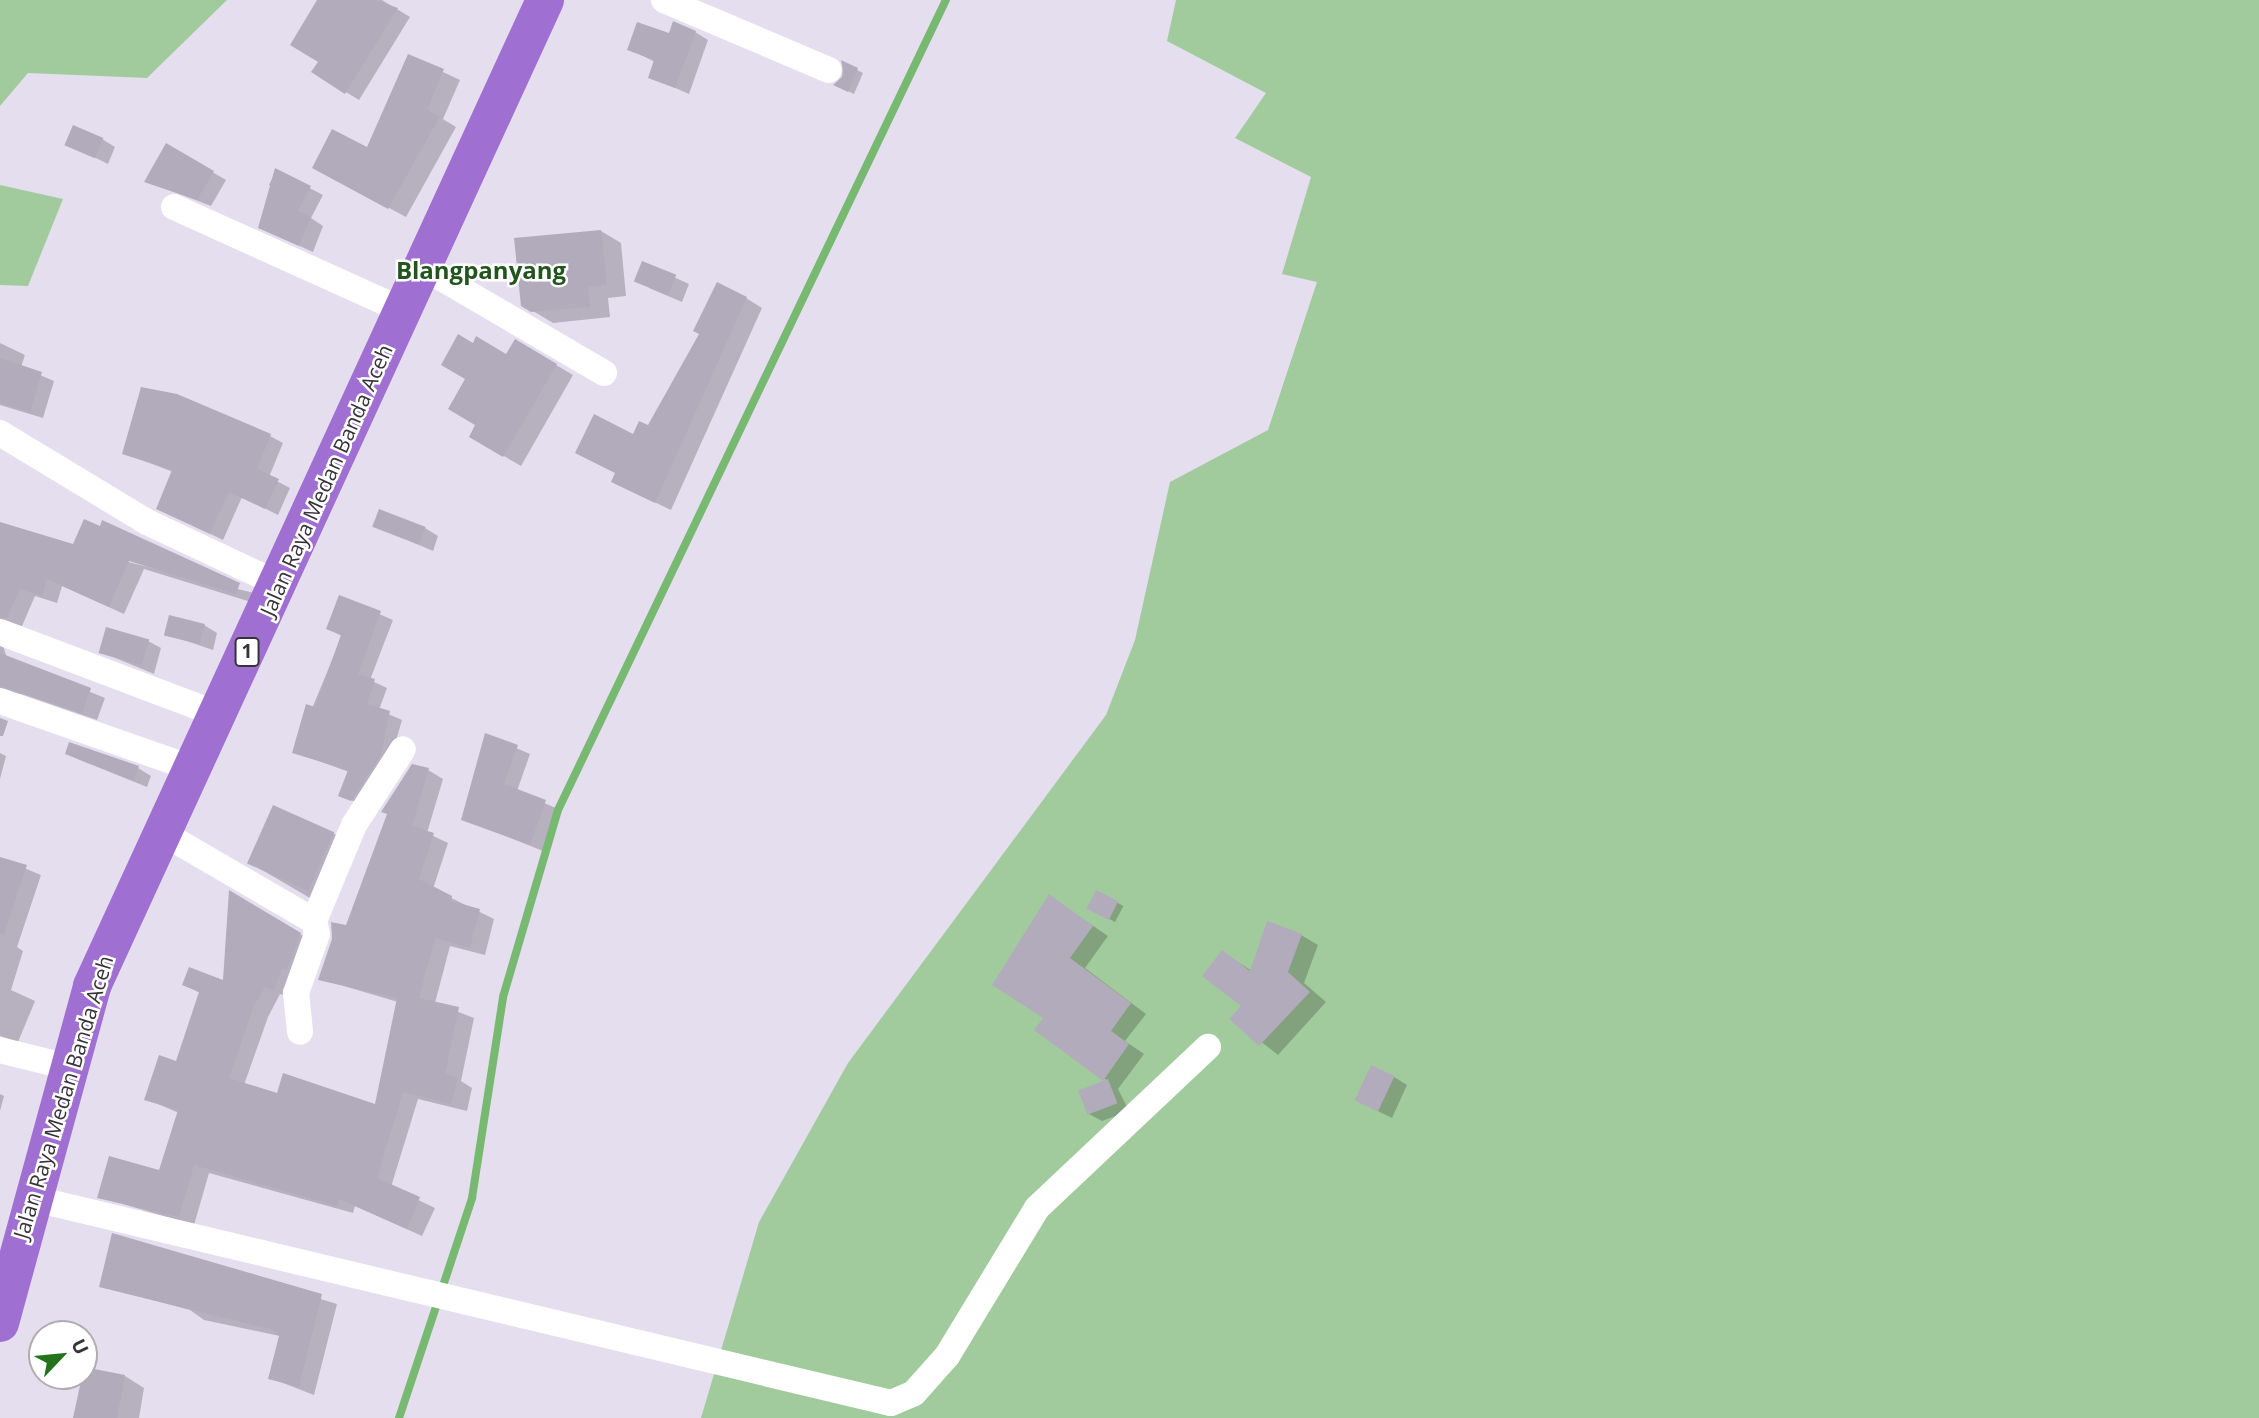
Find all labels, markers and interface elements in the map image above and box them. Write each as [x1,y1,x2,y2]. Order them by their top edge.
district label: Blangpanyang [396,256,566,284]
street label: Jalan Raya Medan Banda Aceh [255,340,397,620]
road number: 1 [233,636,261,667]
street label: Jalan Raya Medan Banda Aceh [8,952,118,1242]
north arrow [28,1320,98,1390]
text: U [65,1335,95,1359]

